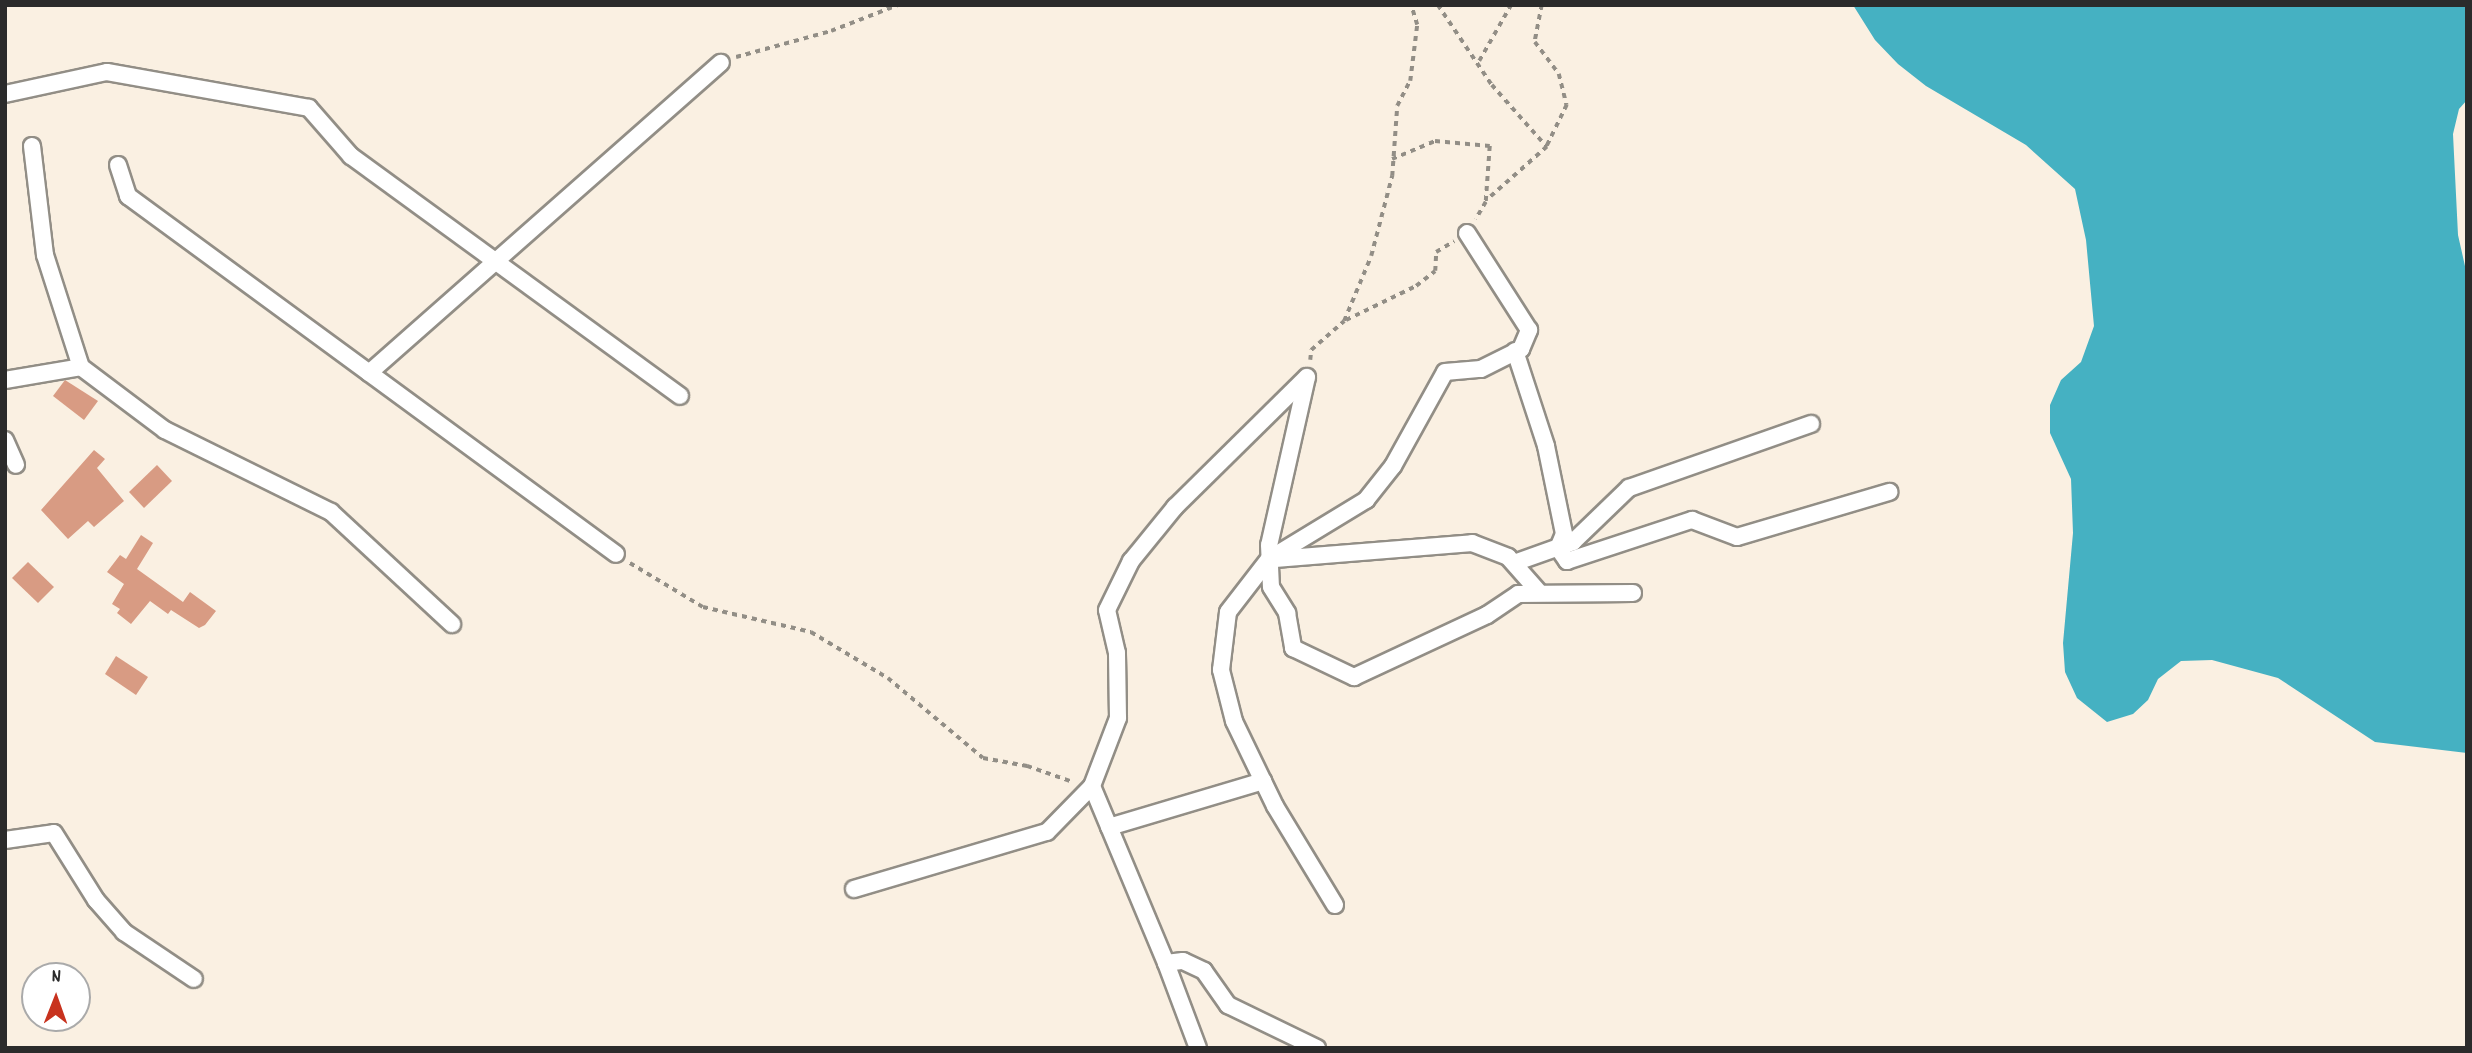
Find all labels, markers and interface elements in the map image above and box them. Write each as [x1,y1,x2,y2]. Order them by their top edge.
north arrow [21,962,91,1032]
text: N [51,964,61,991]

